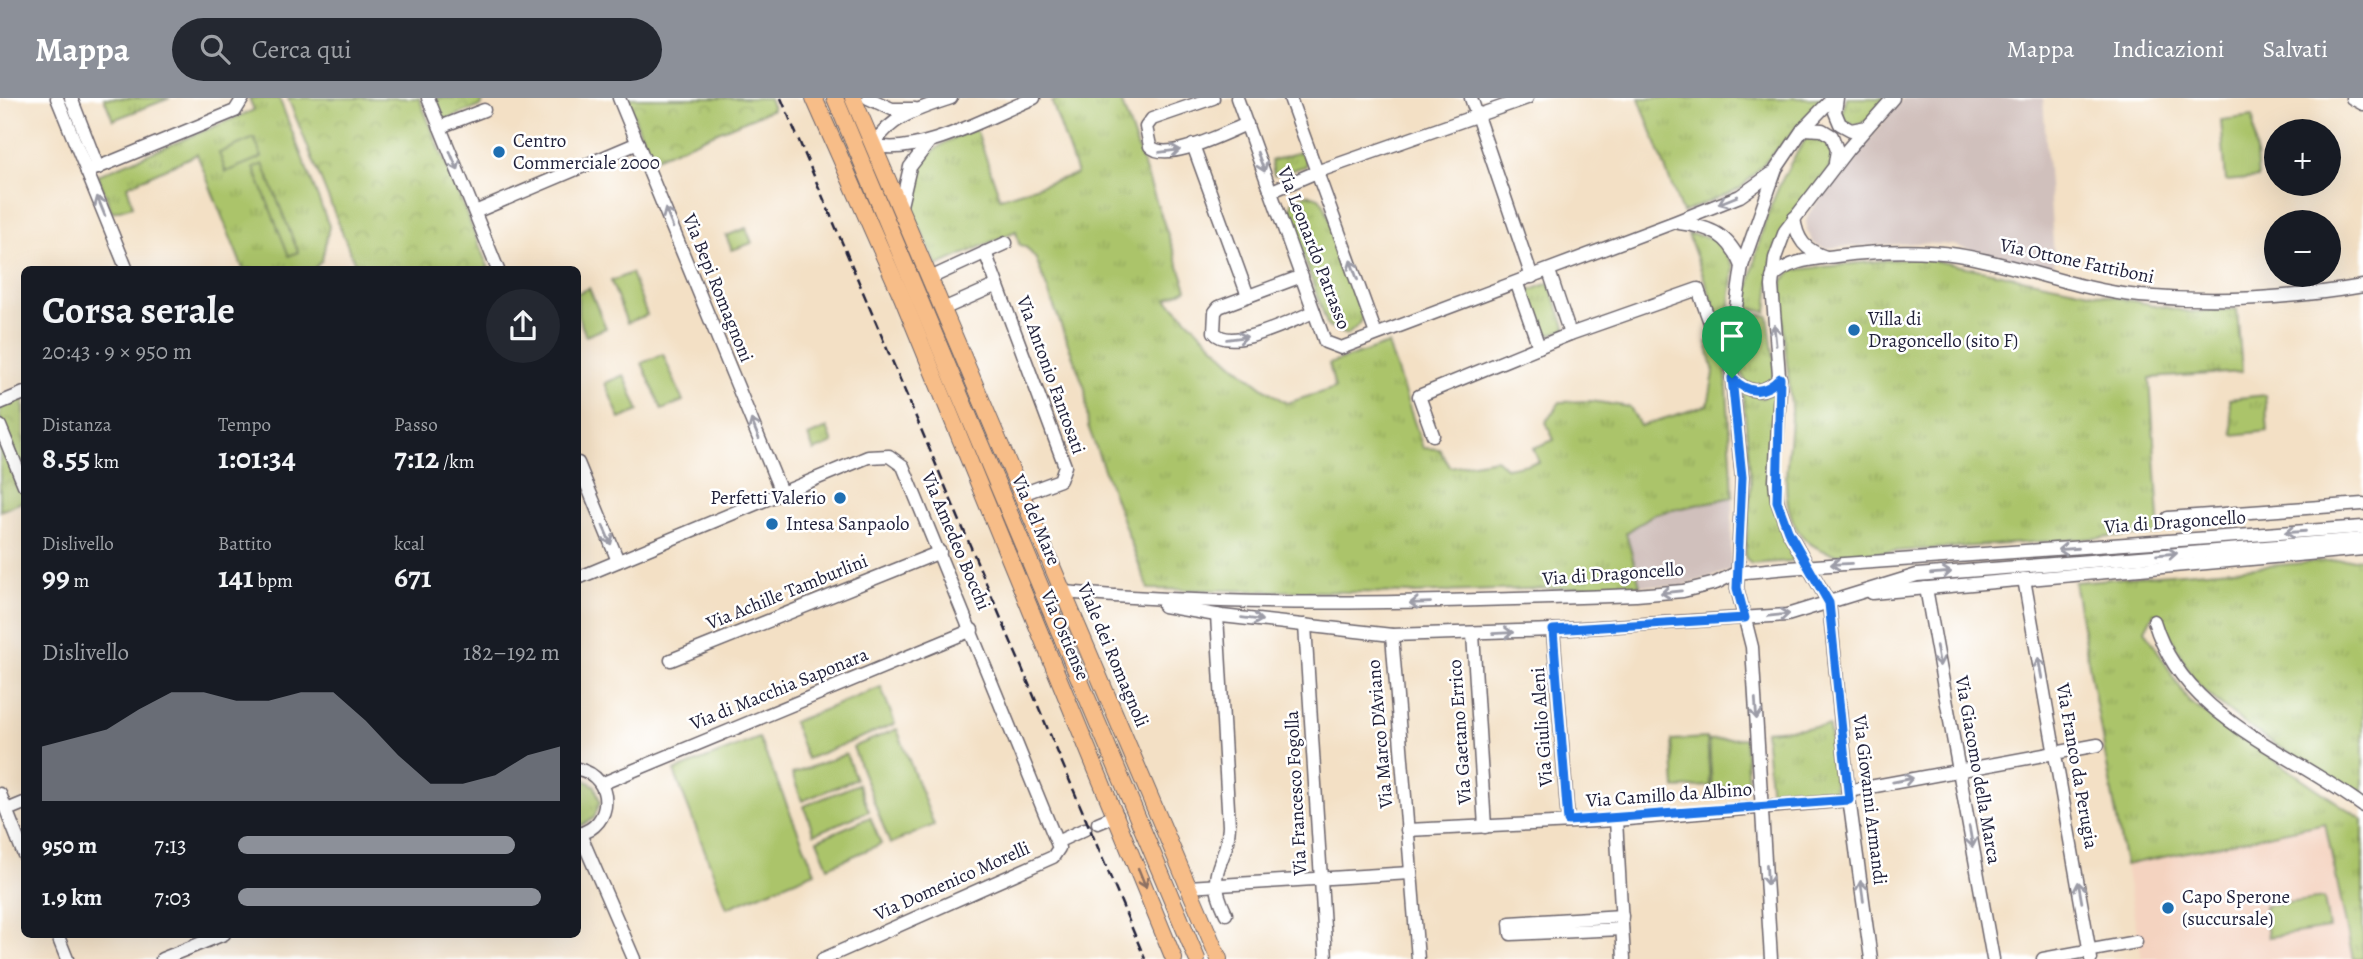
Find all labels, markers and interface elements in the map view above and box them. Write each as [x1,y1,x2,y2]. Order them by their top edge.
search box [172,18,662,81]
text: Mappa [35,27,130,72]
icon: search [196,30,234,68]
text: Cerca qui [252,32,352,67]
text: Mappa [2007,33,2075,65]
text: Indicazioni [2113,33,2225,65]
text: Salvati [2263,33,2328,65]
map controls [2264,119,2341,287]
button: + [2264,119,2341,196]
place label: Centro Commerciale 2000 [513,128,660,176]
marker: Centro Commerciale 2000 [491,144,507,160]
one-way arrow [1158,144,1181,157]
one-way arrow [449,150,462,171]
one-way arrow [1256,150,1269,172]
street label: Via Leonardo Patrasso [1271,162,1357,333]
one-way arrow [1718,195,1740,208]
one-way arrow [94,196,107,218]
one-way arrow [661,208,674,230]
street label: Via Bepi Romagnoni [676,209,760,366]
button: − [2264,210,2341,287]
street label: Via Ottone Fattiboni [1996,232,2157,290]
one-way arrow [1347,259,1359,281]
text: Corsa serale [42,284,235,336]
button: share [486,289,560,363]
street label: Via Antonio Fantosati [1010,291,1092,458]
pin [1702,306,1762,378]
place label: Villa di Dragoncello (sito F) [1867,306,2018,354]
icon: arrive [1713,317,1751,355]
marker: Villa di Dragoncello (sito F) [1846,322,1862,338]
one-way arrow [1769,324,1782,346]
one-way arrow [1226,331,1248,344]
text: 20:43 · 9 × 950 m [42,336,192,367]
text: Distanza [42,412,111,438]
text: Tempo [218,412,271,438]
text: Passo [394,412,438,438]
one-way arrow [748,418,761,440]
text: 8.55 [42,438,90,478]
text: 1:01:34 [218,438,296,478]
text: 7:12 [394,438,439,478]
text: km [90,449,119,475]
text: /km [439,449,474,475]
street label: Via Amedeo Bocchi [915,467,997,614]
street label: Via del Mare [1005,470,1067,569]
place label: Perfetti Valerio [710,485,826,511]
marker: Perfetti Valerio [832,490,848,506]
street label: Via di Dragoncello [2102,504,2247,540]
place label: Intesa Sanpaolo [786,511,910,537]
marker: Intesa Sanpaolo [764,516,780,532]
one-way arrow [602,524,615,545]
one-way arrow [2284,526,2307,539]
text: Dislivello [42,531,114,557]
text: Battito [218,531,272,557]
text: kcal [394,531,424,557]
one-way arrow [2057,543,2080,556]
one-way arrow [2156,547,2178,560]
street label: Via Achille Tamburlini [702,548,872,637]
street label: Via di Dragoncello [1540,556,1685,592]
text: 99 [42,557,70,597]
text: 141 [218,557,254,597]
text: 671 [394,557,432,597]
one-way arrow [1830,558,1853,571]
one-way arrow [1929,566,1951,579]
text: m [70,568,89,594]
text: bpm [254,568,293,594]
street label: Viale dei Romagnoli [1070,578,1155,731]
street label: Via Ostiense [1034,585,1096,684]
one-way arrow [1661,586,1683,599]
one-way arrow [1408,596,1431,609]
one-way arrow [1767,609,1790,622]
one-way arrow [1240,613,1263,626]
one-way arrow [1491,626,1514,639]
text: Dislivello [42,637,129,668]
text: 182–192 m [463,637,560,668]
street label: Via di Macchia Saponara [685,641,872,737]
one-way arrow [1932,644,1945,667]
one-way arrow [2033,657,2047,680]
street label: Via Marco D'Aviano [1361,659,1400,810]
street label: Via Gaetano Errico [1442,659,1478,806]
street label: Via Giulio Aleni [1525,666,1559,789]
street label: Via Giacomo della Marca [1948,673,2007,866]
street label: Via Franco da Perugia [2049,680,2104,851]
one-way arrow [1750,698,1763,721]
street label: Via Francesco Fogolla [1279,710,1313,877]
street label: Via Giovanni Armandi [1847,712,1893,887]
one-way arrow [1891,773,1914,787]
street label: Via Camillo da Albino [1584,776,1753,814]
one-way arrow [1965,825,1978,848]
text: 950 m [42,830,97,861]
text: 7:13 [154,830,187,861]
street label: Via Domenico Morelli [869,835,1034,927]
one-way arrow [1760,863,1773,886]
one-way arrow [1137,867,1150,889]
one-way arrow [1855,881,1868,903]
one-way arrow [2073,881,2086,904]
text: 1.9 km [42,882,102,913]
text: 7:03 [154,882,191,913]
place label: Capo Sperone (succursale) [2182,884,2290,932]
marker: Capo Sperone (succursale) [2160,900,2176,916]

